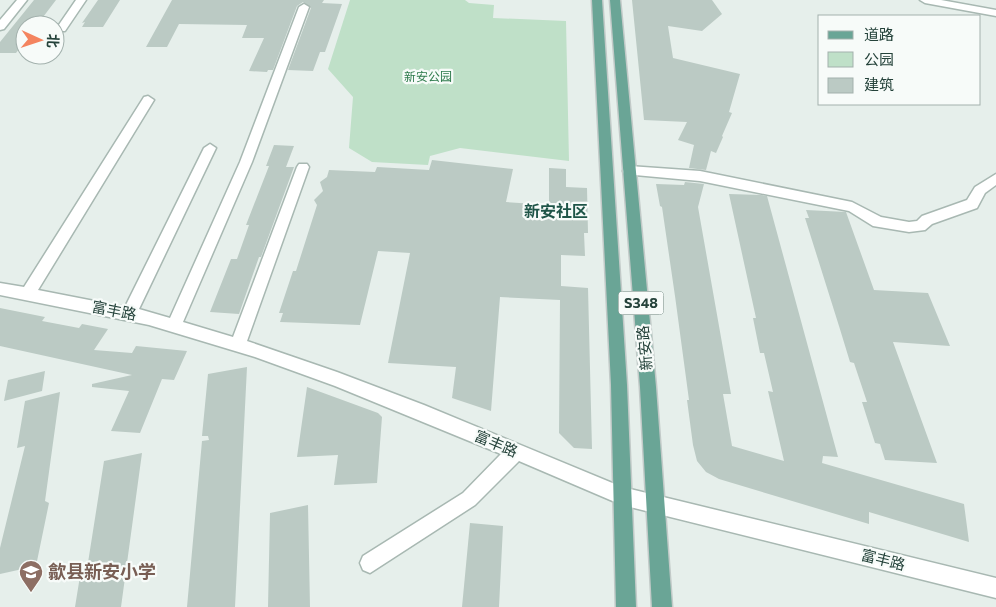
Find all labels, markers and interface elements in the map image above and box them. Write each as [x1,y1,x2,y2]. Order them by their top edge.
north arrow [15,15,65,65]
legend [818,15,981,105]
text: 道路 [864,25,894,43]
text: 北 [45,33,62,48]
text: 公园 [864,50,894,68]
park label: 新安公园 [404,69,452,83]
text: 建筑 [864,75,894,93]
district label: 新安社区 [524,201,588,220]
road number: S348 [618,292,664,314]
street label: 富丰路 [90,297,138,323]
street label: 新安路 [633,325,655,371]
street label: 富丰路 [472,426,521,460]
street label: 富丰路 [859,545,907,573]
school or university icon: 歙县新安小学 [18,559,44,593]
place label: 歙县新安小学 [48,560,156,582]

